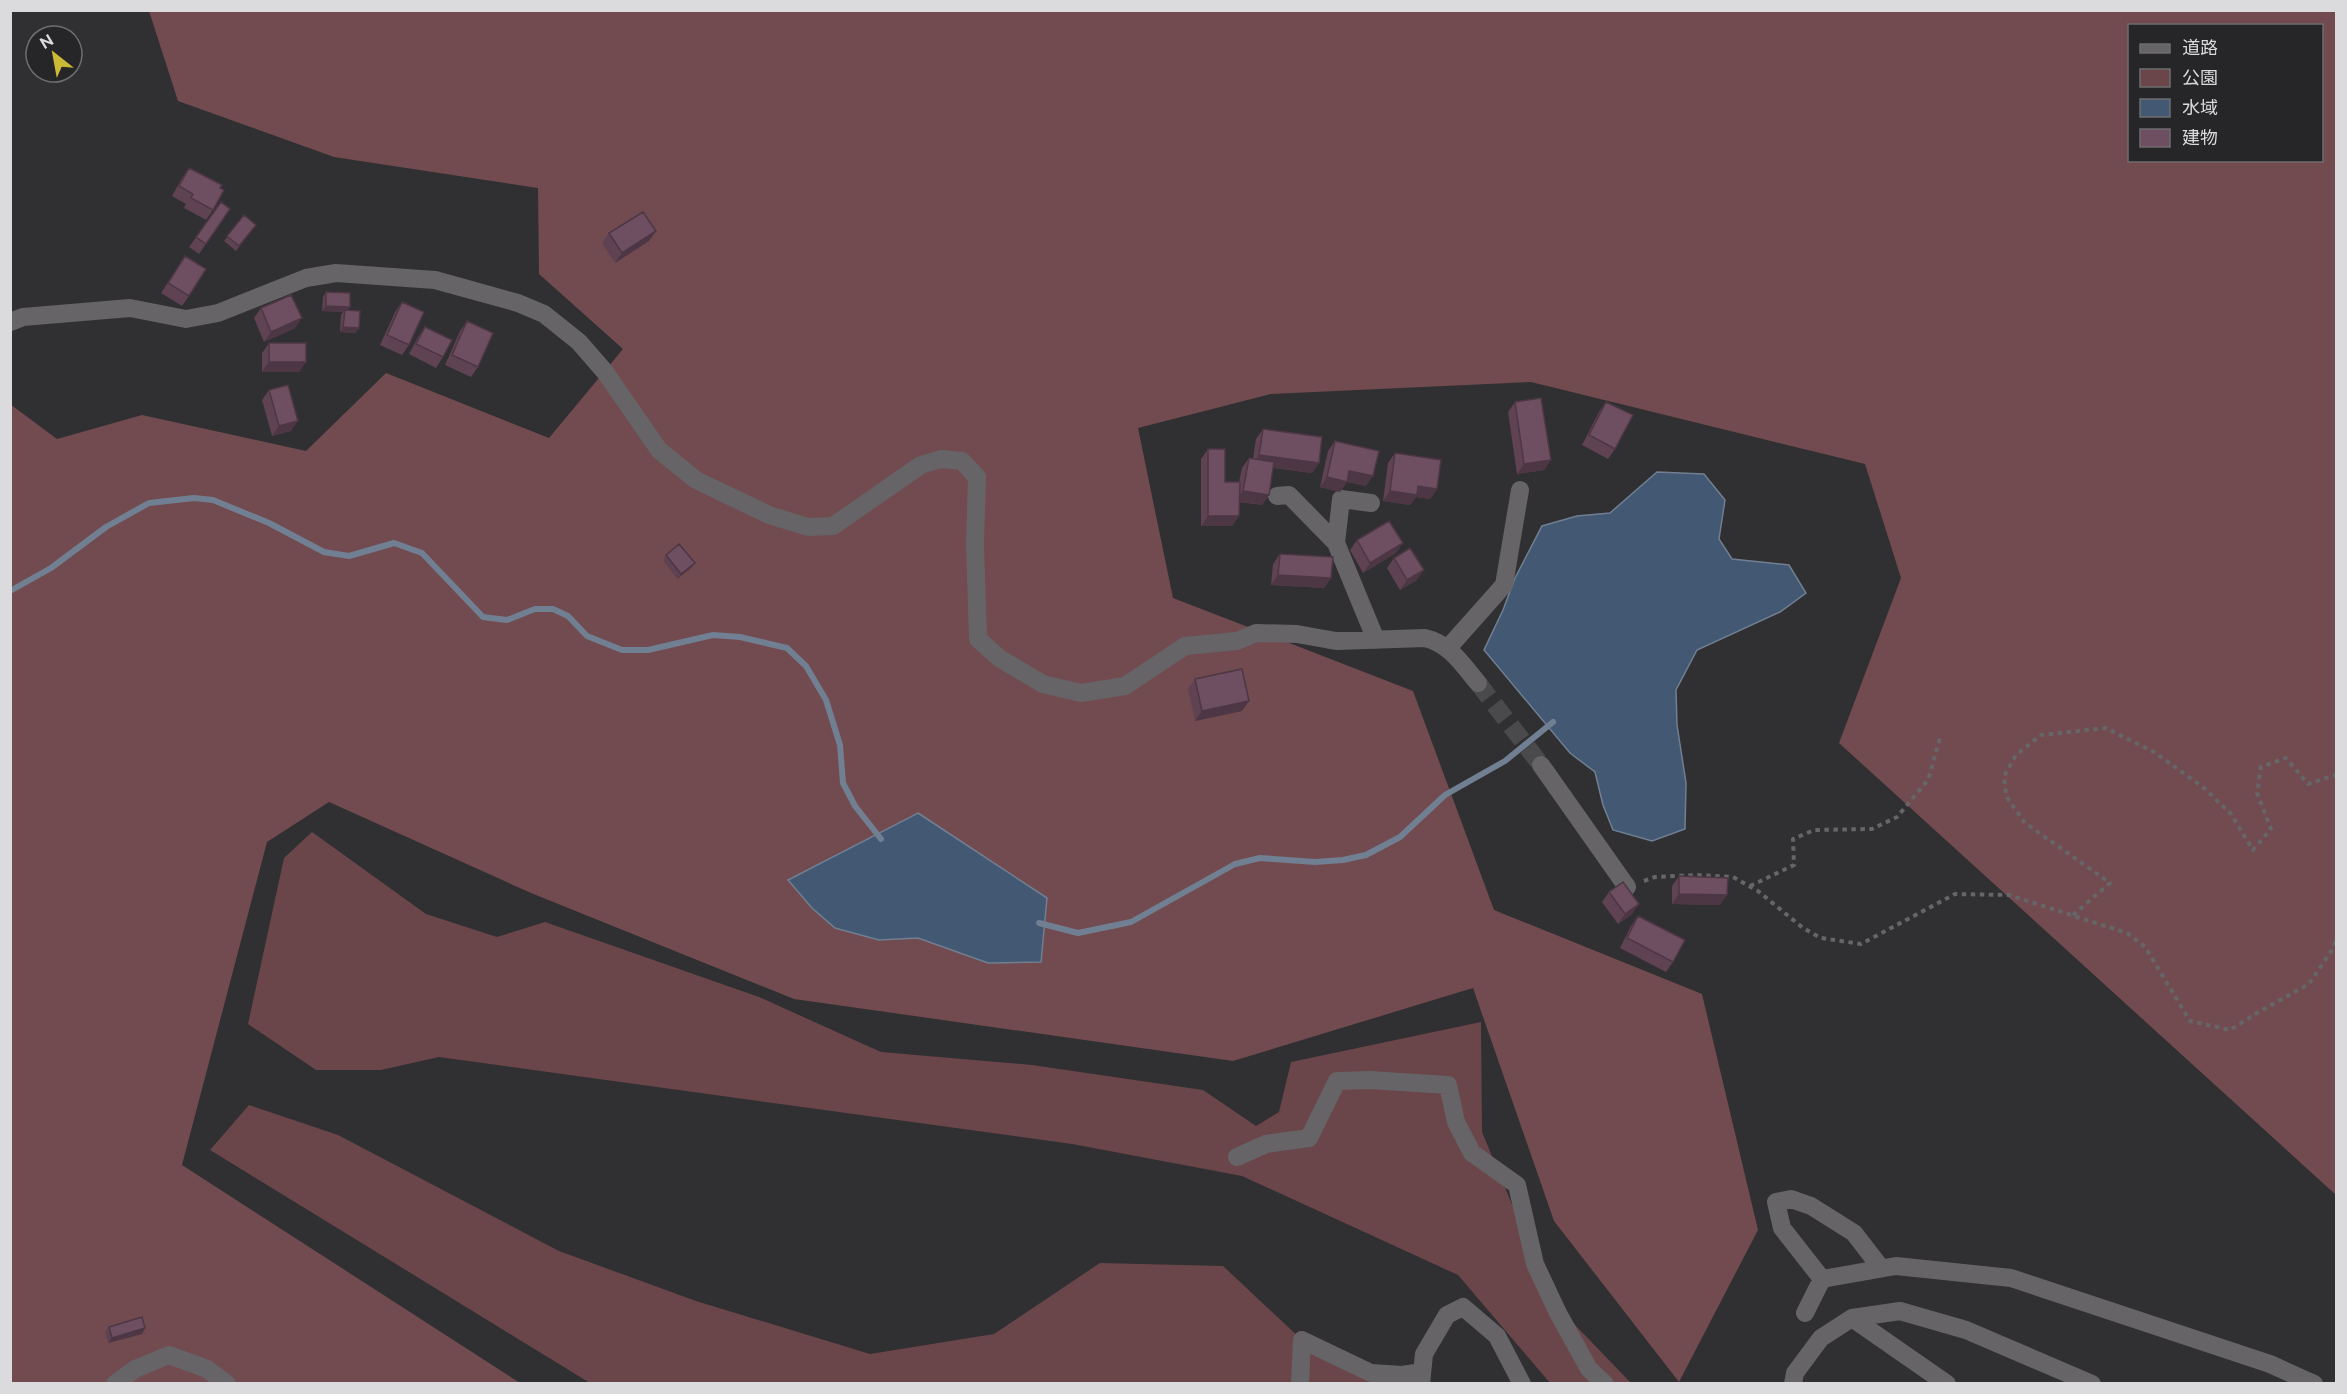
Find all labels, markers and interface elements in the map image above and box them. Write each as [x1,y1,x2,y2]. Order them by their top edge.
north arrow [24,24,84,84]
legend [2128,24,2323,162]
text: N [36,30,57,53]
text: 道路 [2182,37,2218,58]
text: 公園 [2182,67,2218,88]
text: 水域 [2182,97,2218,118]
text: 建物 [2182,127,2218,148]

